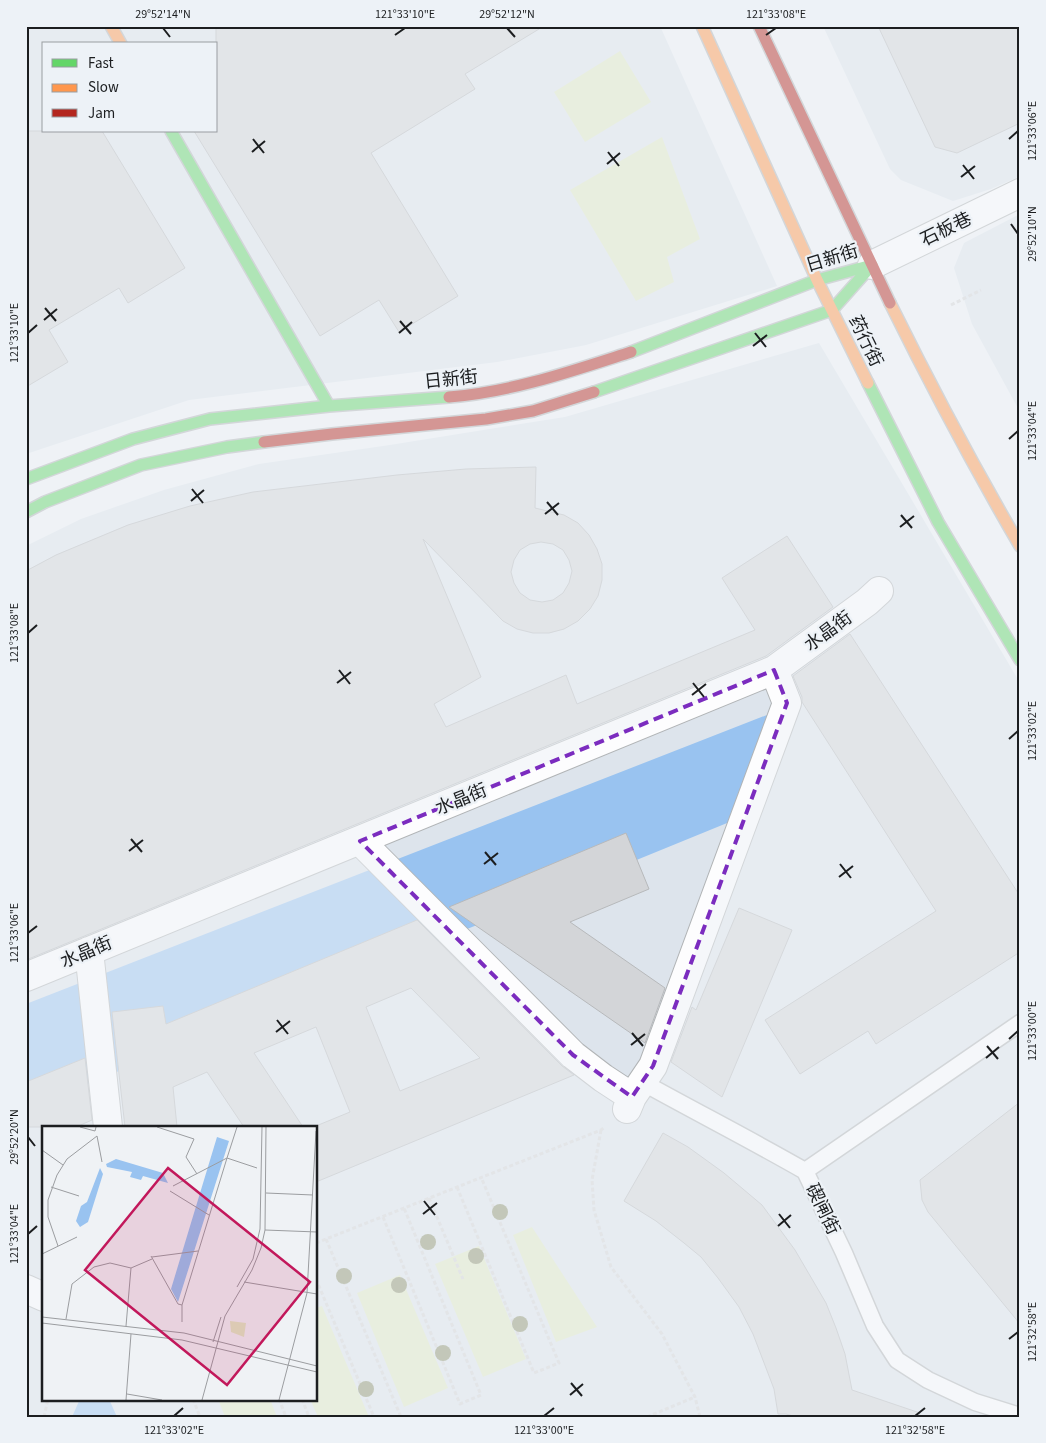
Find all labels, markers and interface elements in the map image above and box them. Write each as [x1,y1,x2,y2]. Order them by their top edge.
text: 29°52'14"N [135,6,191,23]
text: 121°33'10"E [375,6,435,23]
text: 29°52'12"N [479,6,535,23]
text: 121°33'08"E [746,6,806,23]
legend [42,42,218,132]
text: Fast [88,53,114,74]
text: Slow [88,77,119,98]
text: 121°33'06"E [1024,101,1041,161]
text: Jam [88,103,115,124]
street label: 石板巷 [916,206,976,253]
text: 29°52'10"N [1024,206,1041,262]
street label: 日新街 [803,239,862,278]
text: 121°33'10"E [6,303,23,363]
street label: 药行街 [842,311,889,371]
street label: 日新街 [423,364,479,395]
text: 121°33'04"E [1024,401,1041,461]
text: 121°33'08"E [6,603,23,663]
street label: 水晶街 [799,605,857,657]
text: 121°33'02"E [1024,701,1041,761]
street label: 水晶街 [431,778,491,821]
text: 121°33'06"E [6,903,23,963]
street label: 水晶街 [56,930,116,975]
text: 121°33'00"E [1024,1001,1041,1061]
text: 29°52'20"N [6,1109,23,1165]
inset map [42,1126,318,1400]
street label: 碶闸街 [799,1179,846,1239]
text: 121°33'04"E [6,1204,23,1264]
text: 121°32'58"E [1024,1302,1041,1362]
text: 121°33'02"E [144,1422,204,1439]
text: 121°33'00"E [514,1422,574,1439]
text: 121°32'58"E [885,1422,945,1439]

